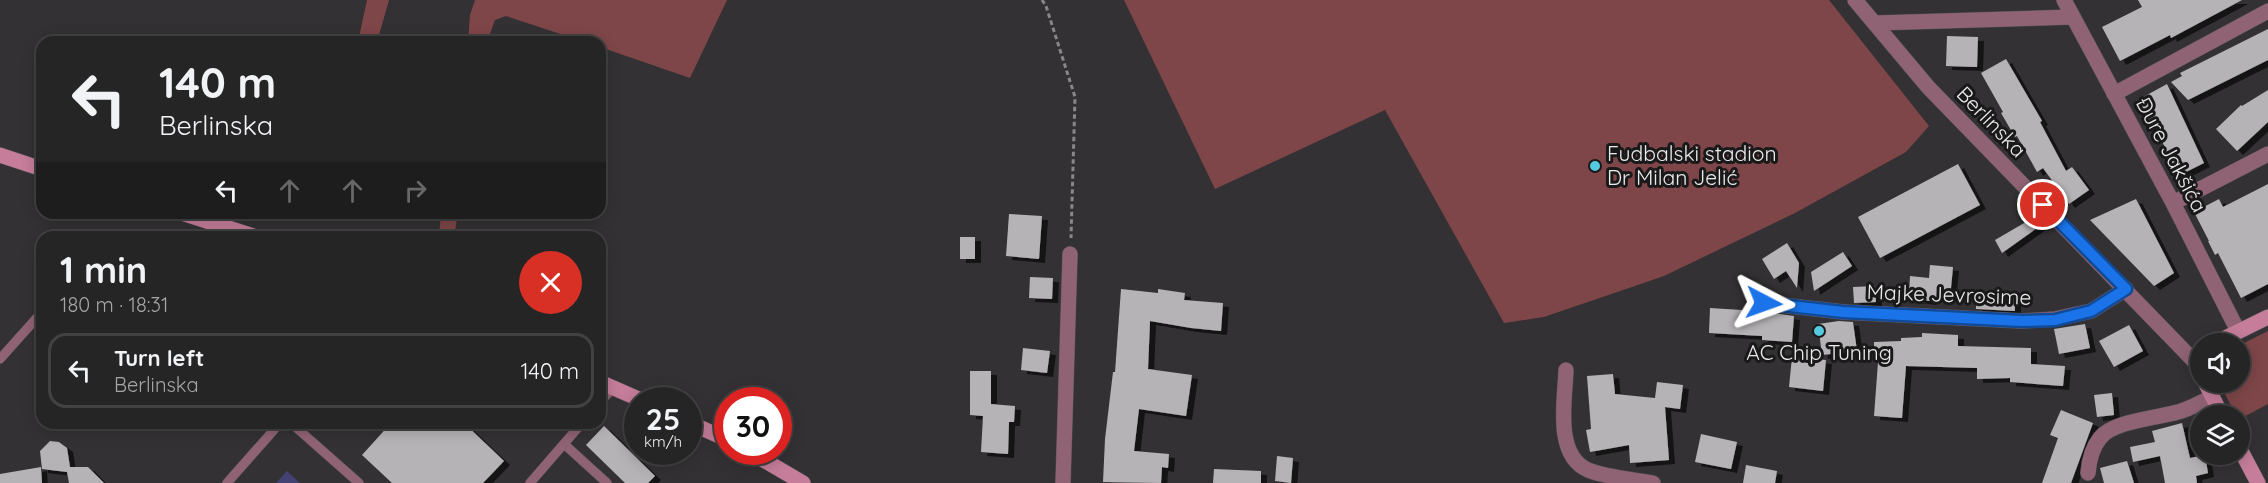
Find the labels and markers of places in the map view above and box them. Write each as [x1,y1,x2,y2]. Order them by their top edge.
place label: Fudbalski stadion Dr Milan Jelić [1607,140,1777,190]
marker: Fudbalski stadion Dr Milan Jelić [1588,159,1602,173]
pin [2017,179,2068,230]
marker: AC Chip Tuning [1812,324,1826,338]
place label: AC Chip Tuning [1746,339,1892,365]

